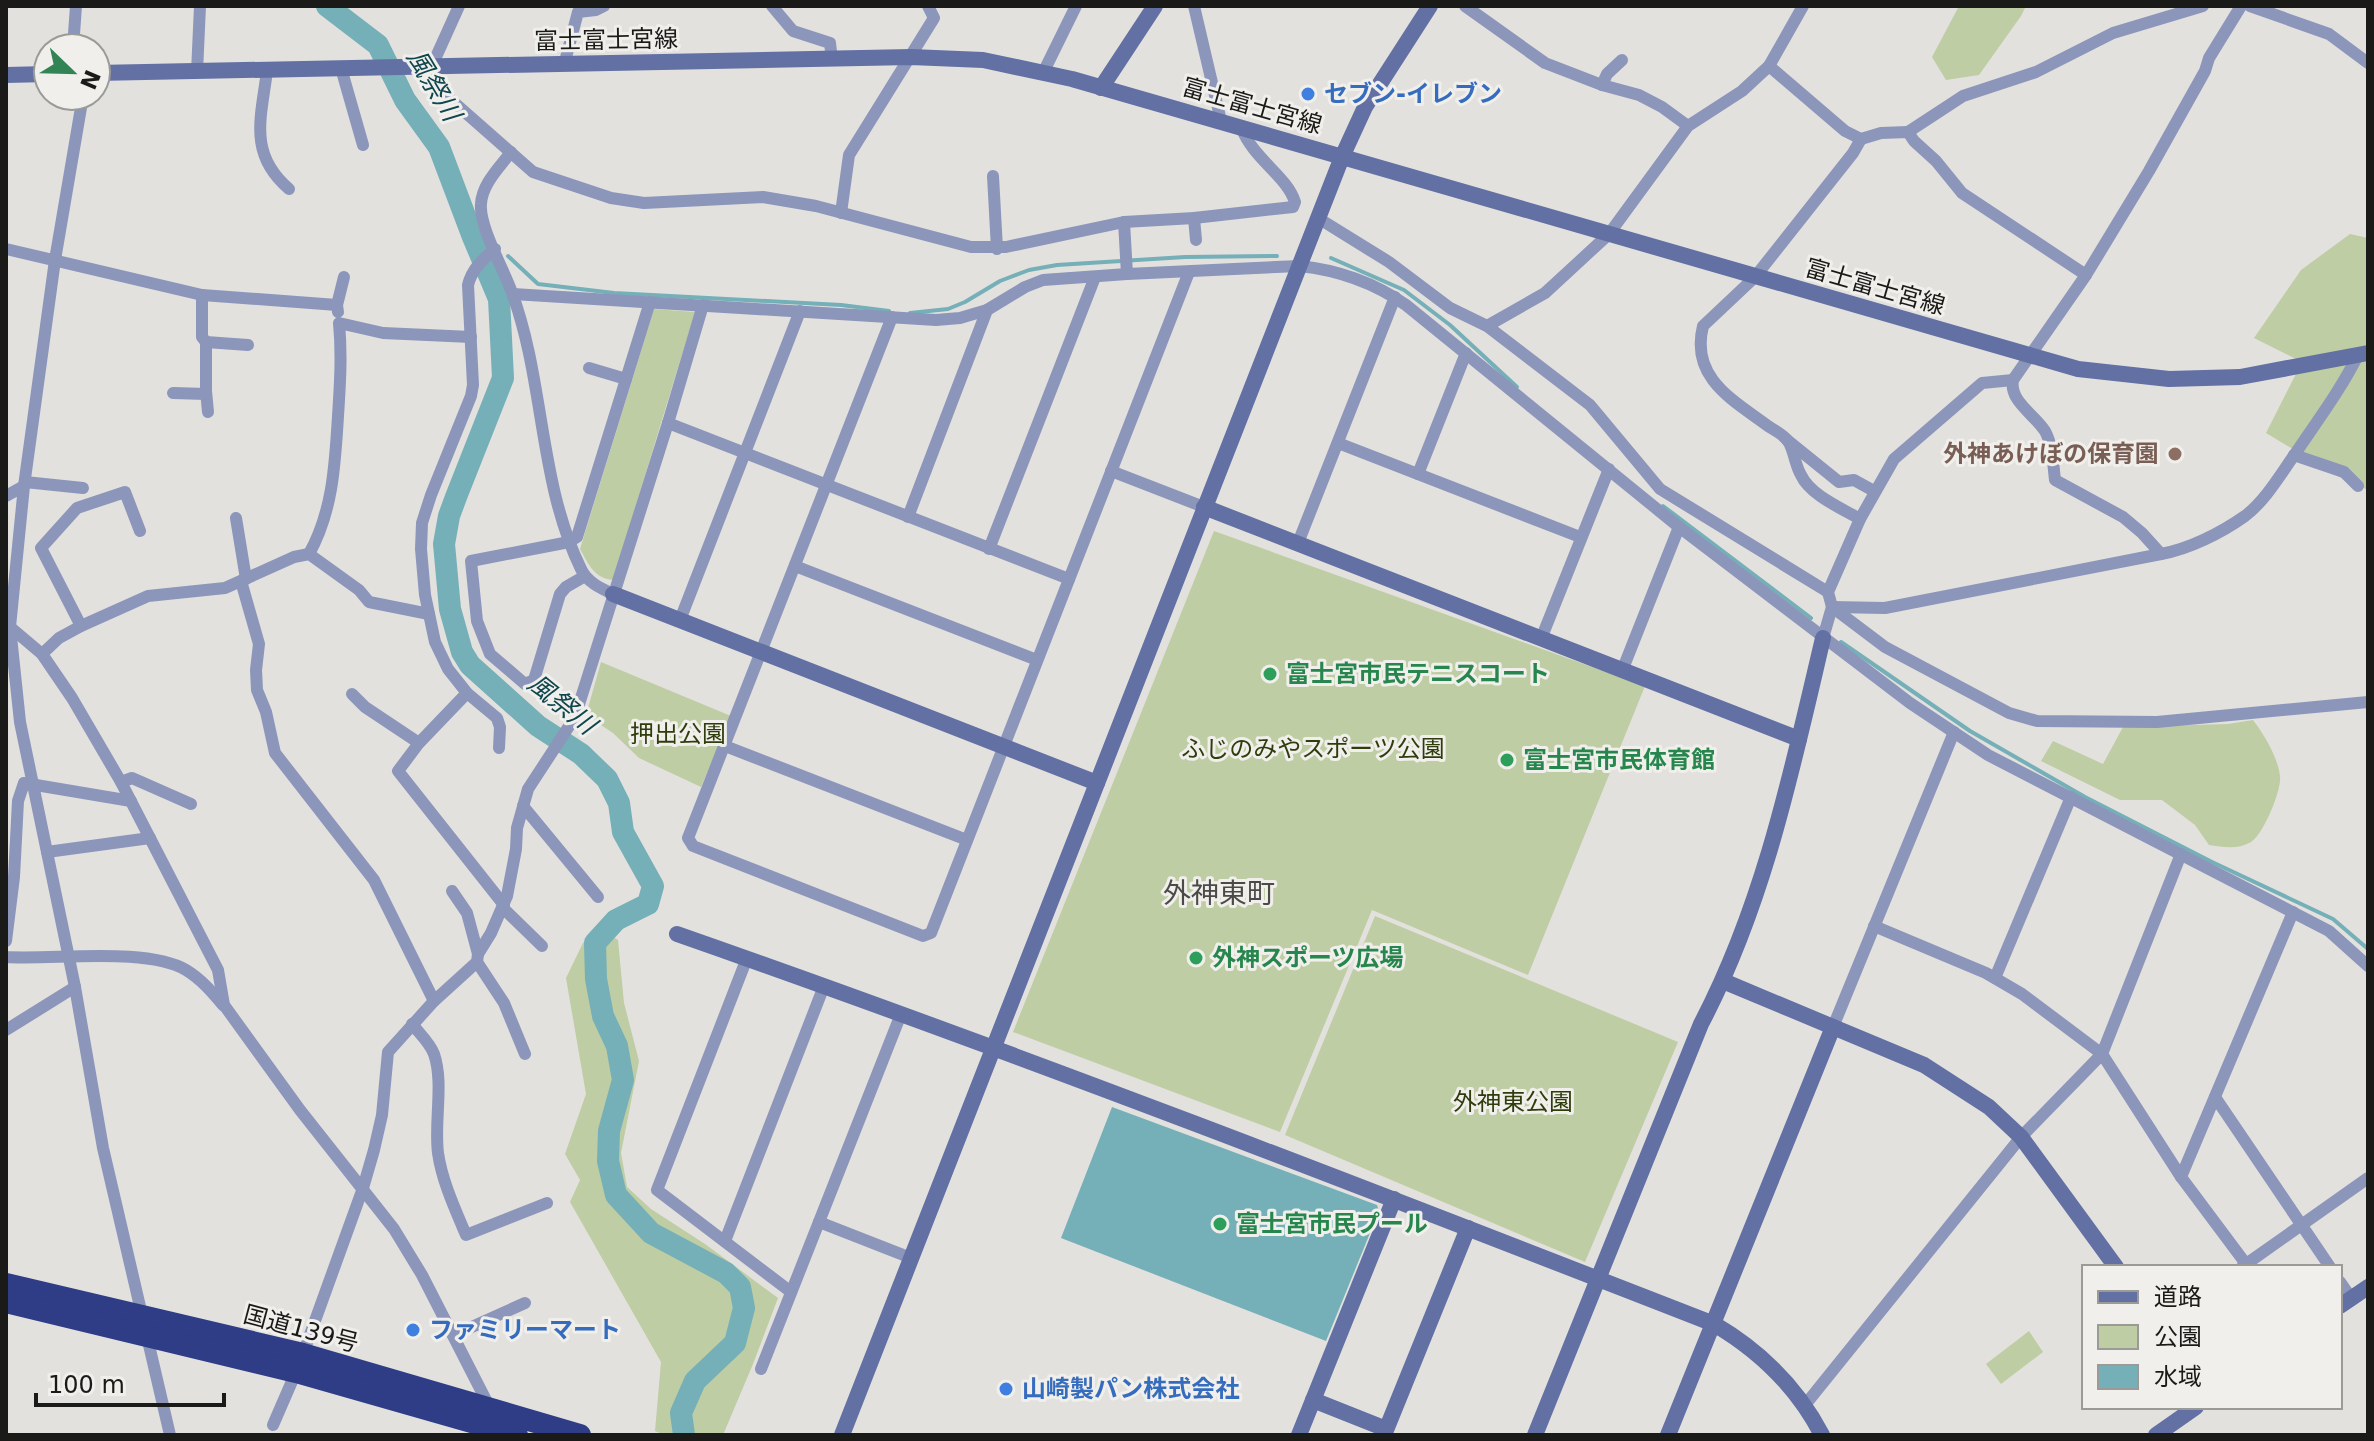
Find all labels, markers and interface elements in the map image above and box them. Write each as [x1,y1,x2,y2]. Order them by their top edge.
street label: 富士富士宮線 [534,25,678,55]
north arrow [32,32,112,112]
water label: 風祭川 [401,44,468,129]
text: N [75,66,105,93]
street label: 富士富士宮線 [1179,73,1325,139]
place label: セブン-イレブン [1324,80,1502,108]
marker: セブン-イレブン [1299,85,1317,103]
street label: 富士富士宮線 [1802,254,1948,320]
place label: 外神あけぼの保育園 [1943,440,2159,468]
marker: 外神あけぼの保育園 [2166,445,2184,463]
place label: 富士宮市民テニスコート [1286,660,1550,688]
marker: 富士宮市民テニスコート [1261,665,1279,683]
water label: 風祭川 [522,668,604,742]
park label: 押出公園 [630,720,726,748]
park label: ふじのみやスポーツ公園 [1181,735,1445,763]
place label: 富士宮市民体育館 [1523,746,1715,774]
marker: 富士宮市民体育館 [1498,751,1516,769]
district label: 外神東町 [1163,877,1275,910]
place label: 外神スポーツ広場 [1212,944,1404,972]
marker: 外神スポーツ広場 [1187,949,1205,967]
park label: 外神東公園 [1453,1088,1573,1116]
place label: 富士宮市民プール [1236,1210,1428,1238]
marker: 富士宮市民プール [1211,1215,1229,1233]
legend [2082,1265,2342,1409]
text: 道路 [2154,1283,2202,1311]
street label: 国道139号 [240,1300,362,1358]
place label: ファミリーマート [429,1316,621,1344]
marker: ファミリーマート [404,1321,422,1339]
text: 公園 [2154,1323,2202,1351]
scale bar [36,1357,224,1407]
text: 水域 [2154,1363,2202,1391]
text: 100 m [48,1371,125,1399]
place label: 山崎製パン株式会社 [1022,1375,1239,1403]
marker: 山崎製パン株式会社 [997,1380,1015,1398]

